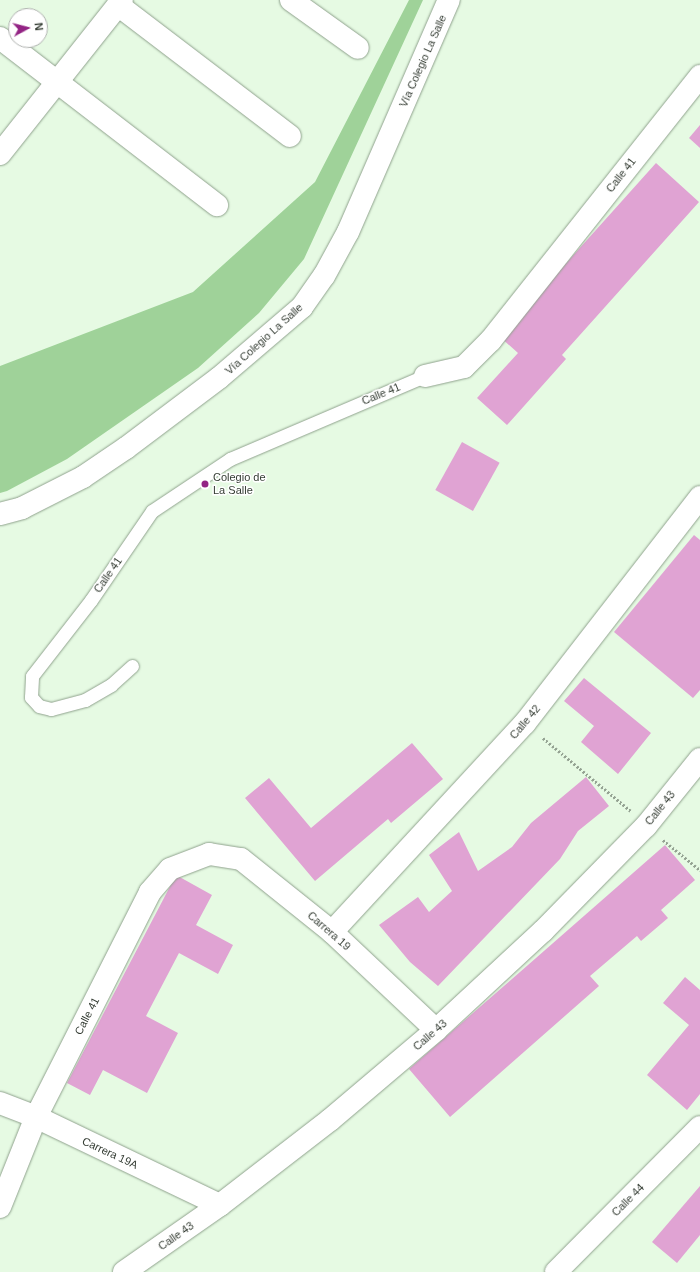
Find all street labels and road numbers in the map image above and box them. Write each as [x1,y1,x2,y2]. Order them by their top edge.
street label: Vía Colegio La Salle [397,13,449,109]
street label: Calle 41 [603,155,639,195]
street label: Vía Colegio La Salle [223,301,305,377]
street label: Calle 41 [360,380,402,408]
street label: Calle 41 [91,555,125,595]
street label: Calle 42 [507,702,543,742]
street label: Calle 43 [642,788,678,828]
street label: Carrera 19 [305,909,353,953]
street label: Calle 41 [72,995,102,1037]
street label: Calle 43 [410,1017,450,1053]
street label: Carrera 19A [80,1134,140,1172]
street label: Calle 44 [609,1181,647,1219]
street label: Calle 43 [156,1219,196,1253]

